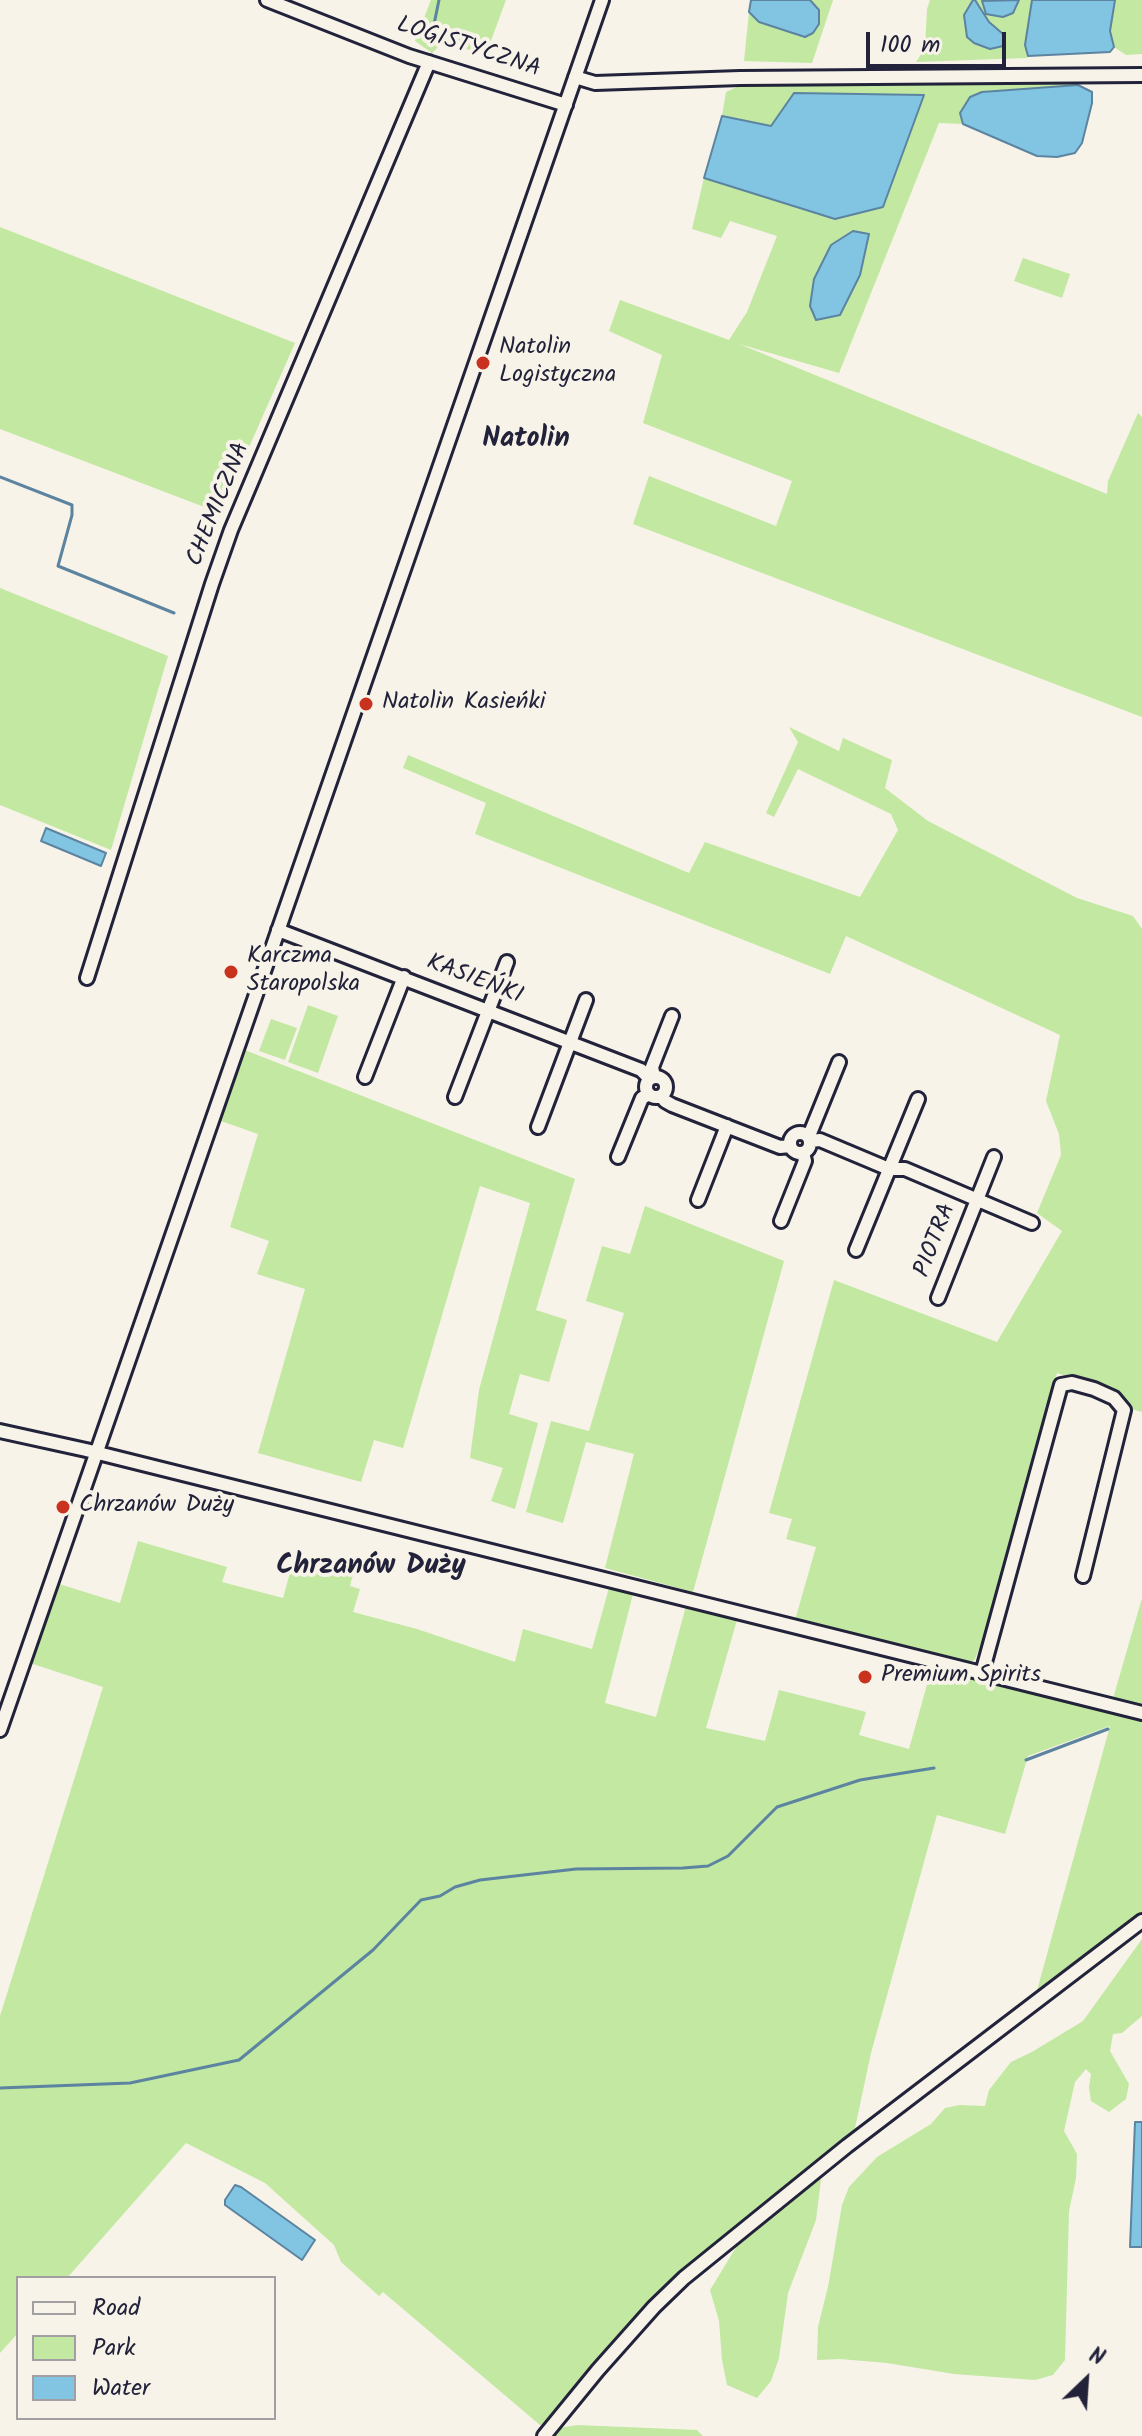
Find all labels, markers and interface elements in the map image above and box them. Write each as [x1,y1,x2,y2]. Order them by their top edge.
street label: LOGISTYCZNA [393,12,543,86]
scale bar [870,16,1010,66]
text: 100 m [880,26,940,65]
place label: Natolin Logistyczna [499,335,616,391]
marker: Natolin Logistyczna [474,354,492,372]
district label: Natolin [482,424,570,458]
street label: CHEMICZNA [182,439,258,571]
place label: Natolin Kasieńki [382,690,546,718]
marker: Natolin Kasieńki [357,695,375,713]
place label: Karczma Staropolska [247,944,360,1000]
street label: KASIEŃKI [422,949,526,1013]
marker: Karczma Staropolska [222,963,240,981]
street label: PIOTRA [910,1200,964,1282]
place label: Chrzanów Duży [79,1493,234,1521]
marker: Chrzanów Duży [54,1498,72,1516]
district label: Chrzanów Duży [276,1551,466,1585]
place label: Premium Spirits [881,1663,1041,1691]
marker: Premium Spirits [856,1668,874,1686]
legend [16,2276,276,2420]
text: Road [92,2289,140,2328]
text: Park [92,2329,136,2368]
text: N [1083,2339,1110,2377]
north arrow [1046,2340,1126,2420]
text: Water [92,2369,150,2408]

